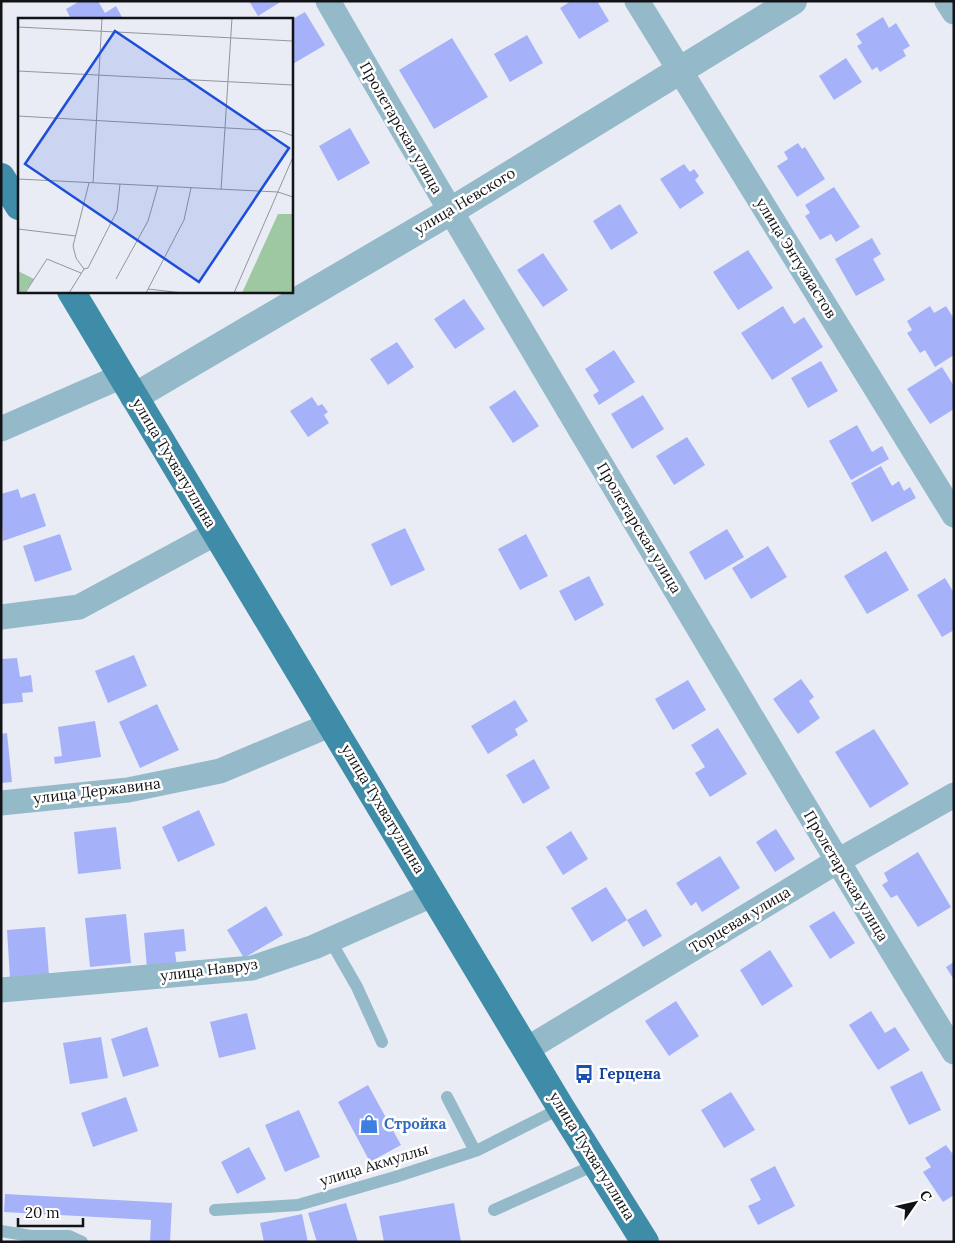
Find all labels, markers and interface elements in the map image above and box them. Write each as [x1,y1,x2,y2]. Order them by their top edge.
inset map [18,18,292,292]
street label: Пролетарская улица [356,58,447,197]
street label: улица Невского [411,163,519,238]
street label: улица Энтузиастов [752,194,841,322]
street label: улица Тухватуллина [128,395,221,531]
street label: Пролетарская улица [593,459,686,597]
street label: улица Тухватуллина [337,741,430,877]
street label: улица Державина [32,773,162,808]
street label: Пролетарская улица [800,807,893,945]
street label: Торцевая улица [686,882,794,957]
street label: улица Навруз [159,954,259,985]
bus stop icon: Герцена [573,1063,595,1085]
place label: Герцена [599,1064,661,1083]
street label: улица Тухватуллина [545,1088,640,1224]
shop icon: Стройка [358,1113,380,1135]
place label: Стройка [384,1114,446,1133]
street label: улица Акмуллы [317,1139,430,1190]
north arrow [890,1178,940,1228]
text: С [916,1187,936,1205]
scale bar [18,1196,82,1228]
text: 20 m [25,1203,60,1222]

